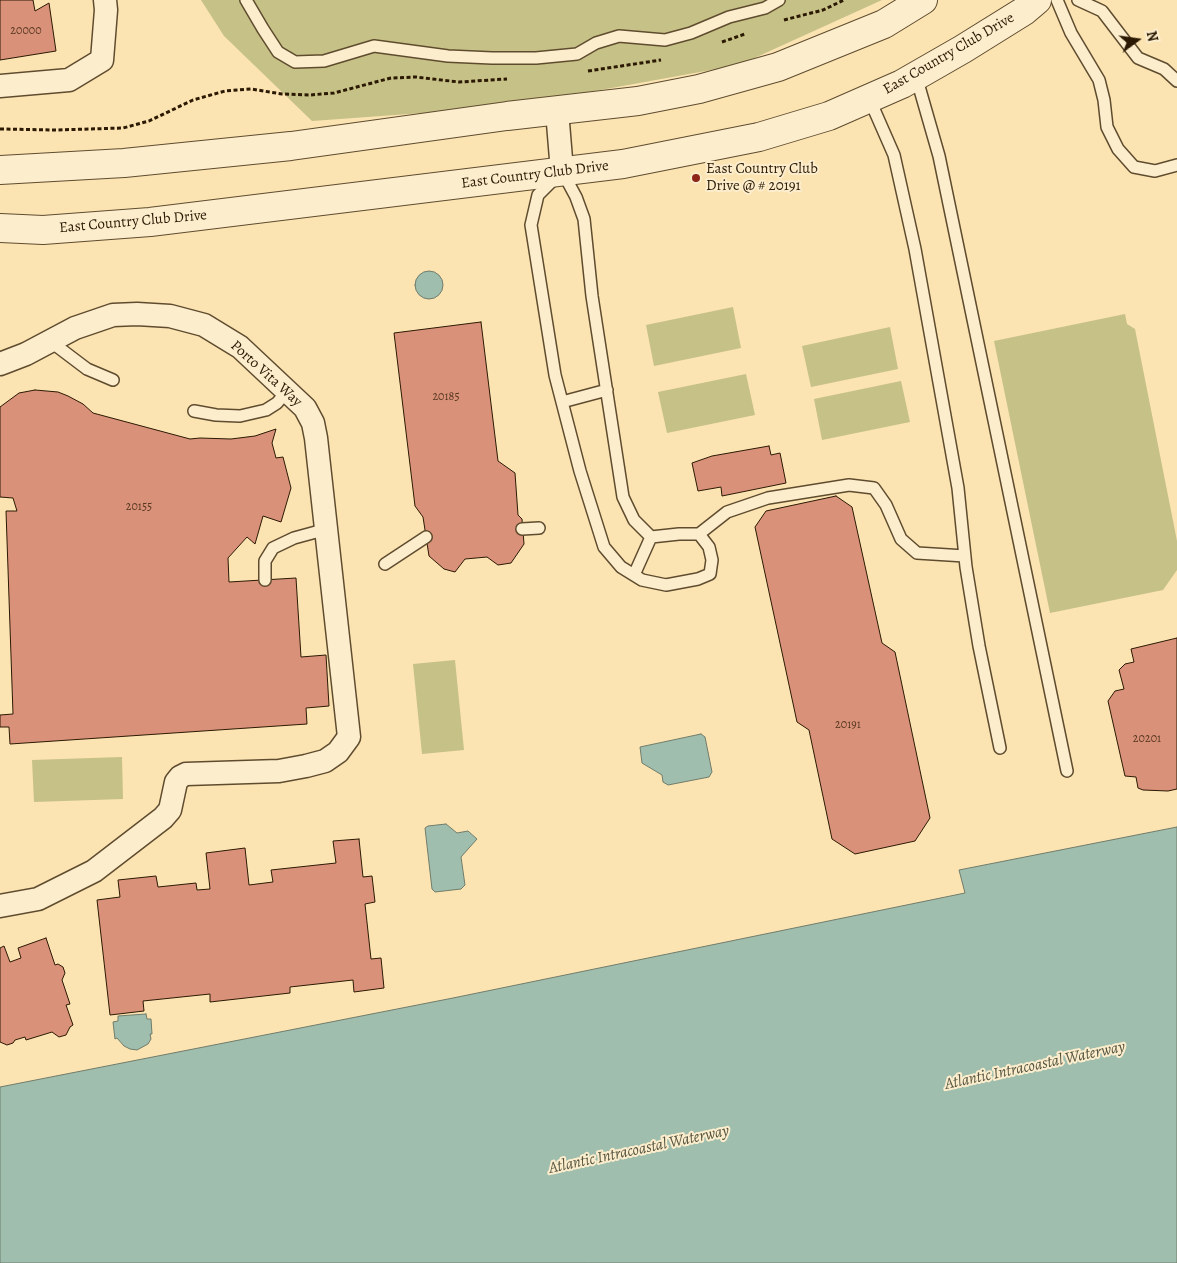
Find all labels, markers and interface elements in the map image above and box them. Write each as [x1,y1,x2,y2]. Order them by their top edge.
street label: East Country Club Drive [880,9,1018,99]
north arrow [1112,15,1162,65]
house number: 20000 [10,24,42,38]
text: N [1142,29,1162,43]
street label: East Country Club Drive [460,157,610,193]
place label: East Country Club Drive @ # 20191 [706,160,818,195]
marker: East Country Club Drive @ # 20191 [690,172,702,184]
street label: East Country Club Drive [58,207,208,237]
street label: Porto Vita Way [227,337,305,411]
house number: 20185 [432,390,460,404]
house number: 20155 [126,500,152,514]
house number: 20191 [835,718,861,732]
house number: 20201 [1133,732,1161,746]
water label: Atlantic Intracoastal Waterway [943,1037,1127,1095]
water label: Atlantic Intracoastal Waterway [547,1121,731,1179]

